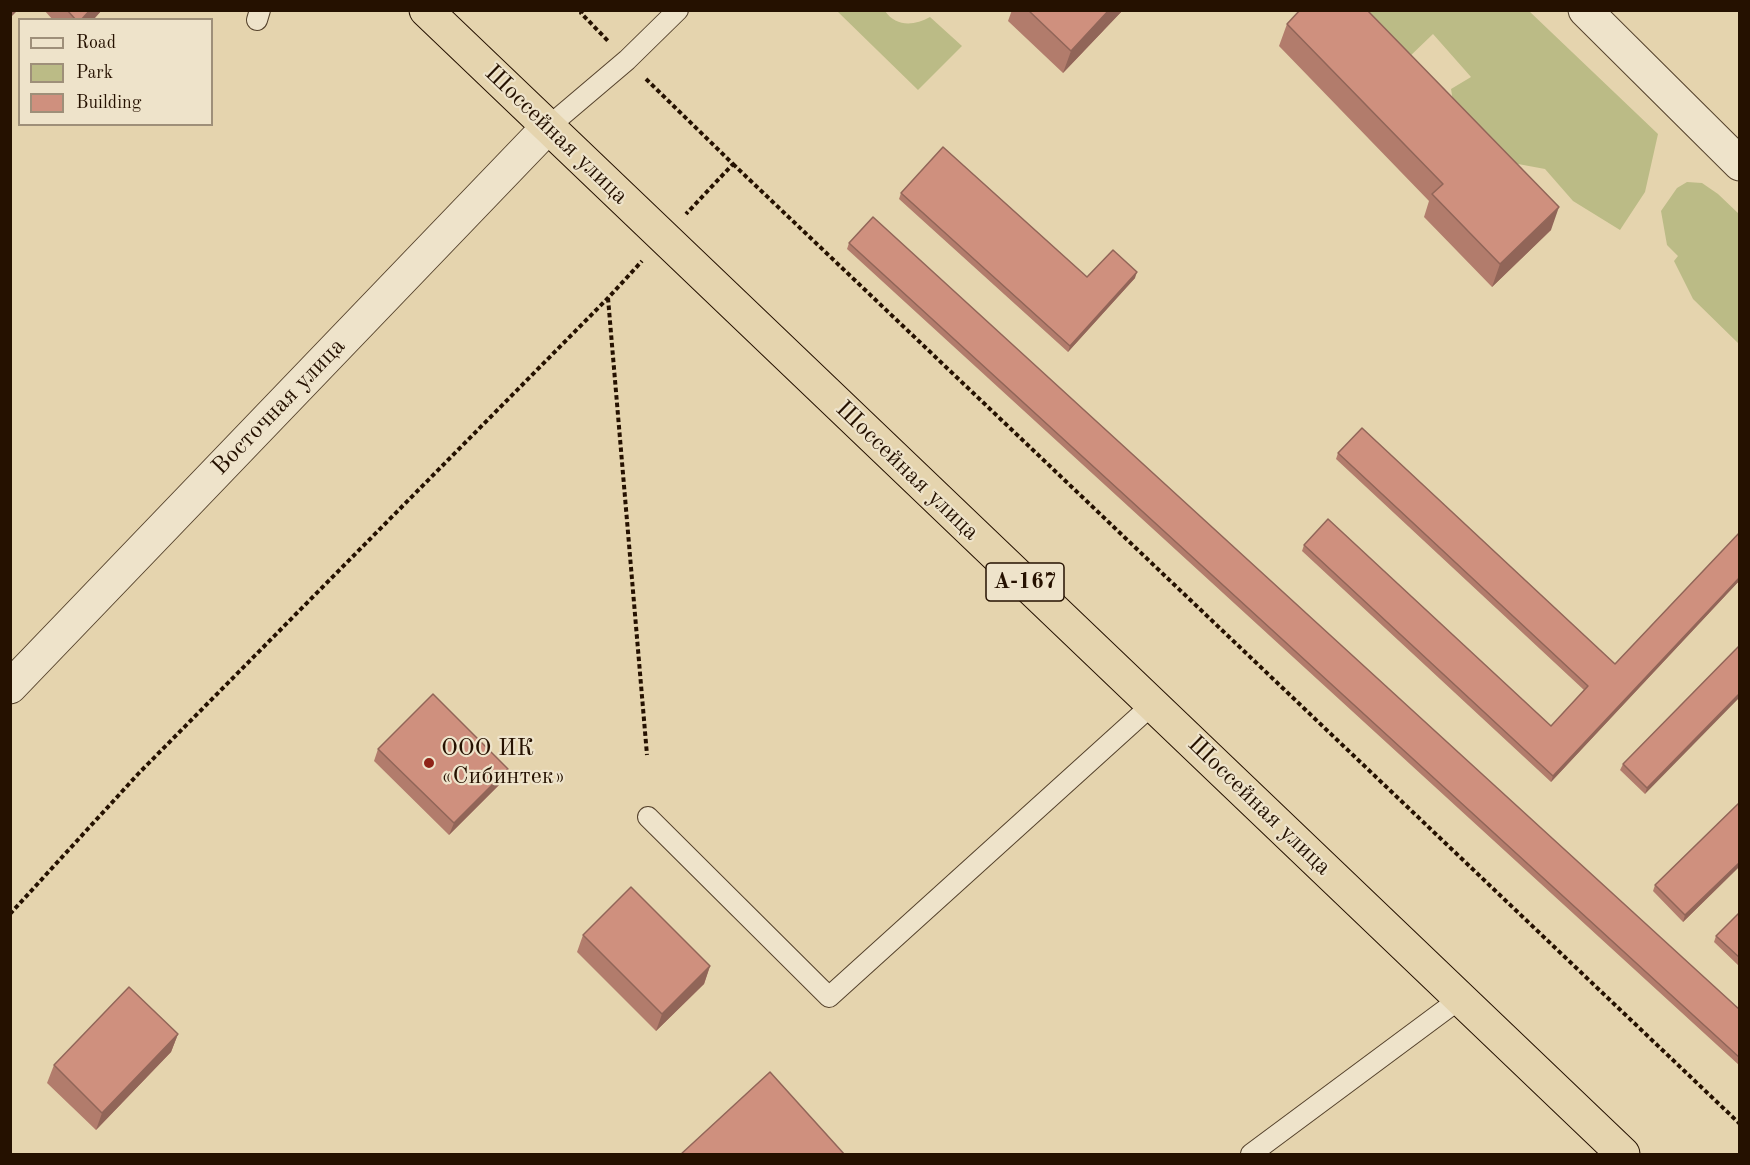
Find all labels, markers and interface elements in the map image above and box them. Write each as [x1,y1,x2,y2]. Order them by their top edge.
legend [18,18,213,126]
text: Road [76,34,116,52]
street label: Шоссейная улица [478,59,634,211]
text: Park [76,64,113,82]
text: Building [76,94,141,112]
street label: Восточная улица [206,332,352,482]
street label: Шоссейная улица [829,395,985,547]
road number: А-167 [986,563,1064,601]
street label: Шоссейная улица [1181,730,1337,882]
place label: ООО ИК «Сибинтек» [441,735,565,791]
marker: ООО ИК «Сибинтек» [422,756,436,770]

